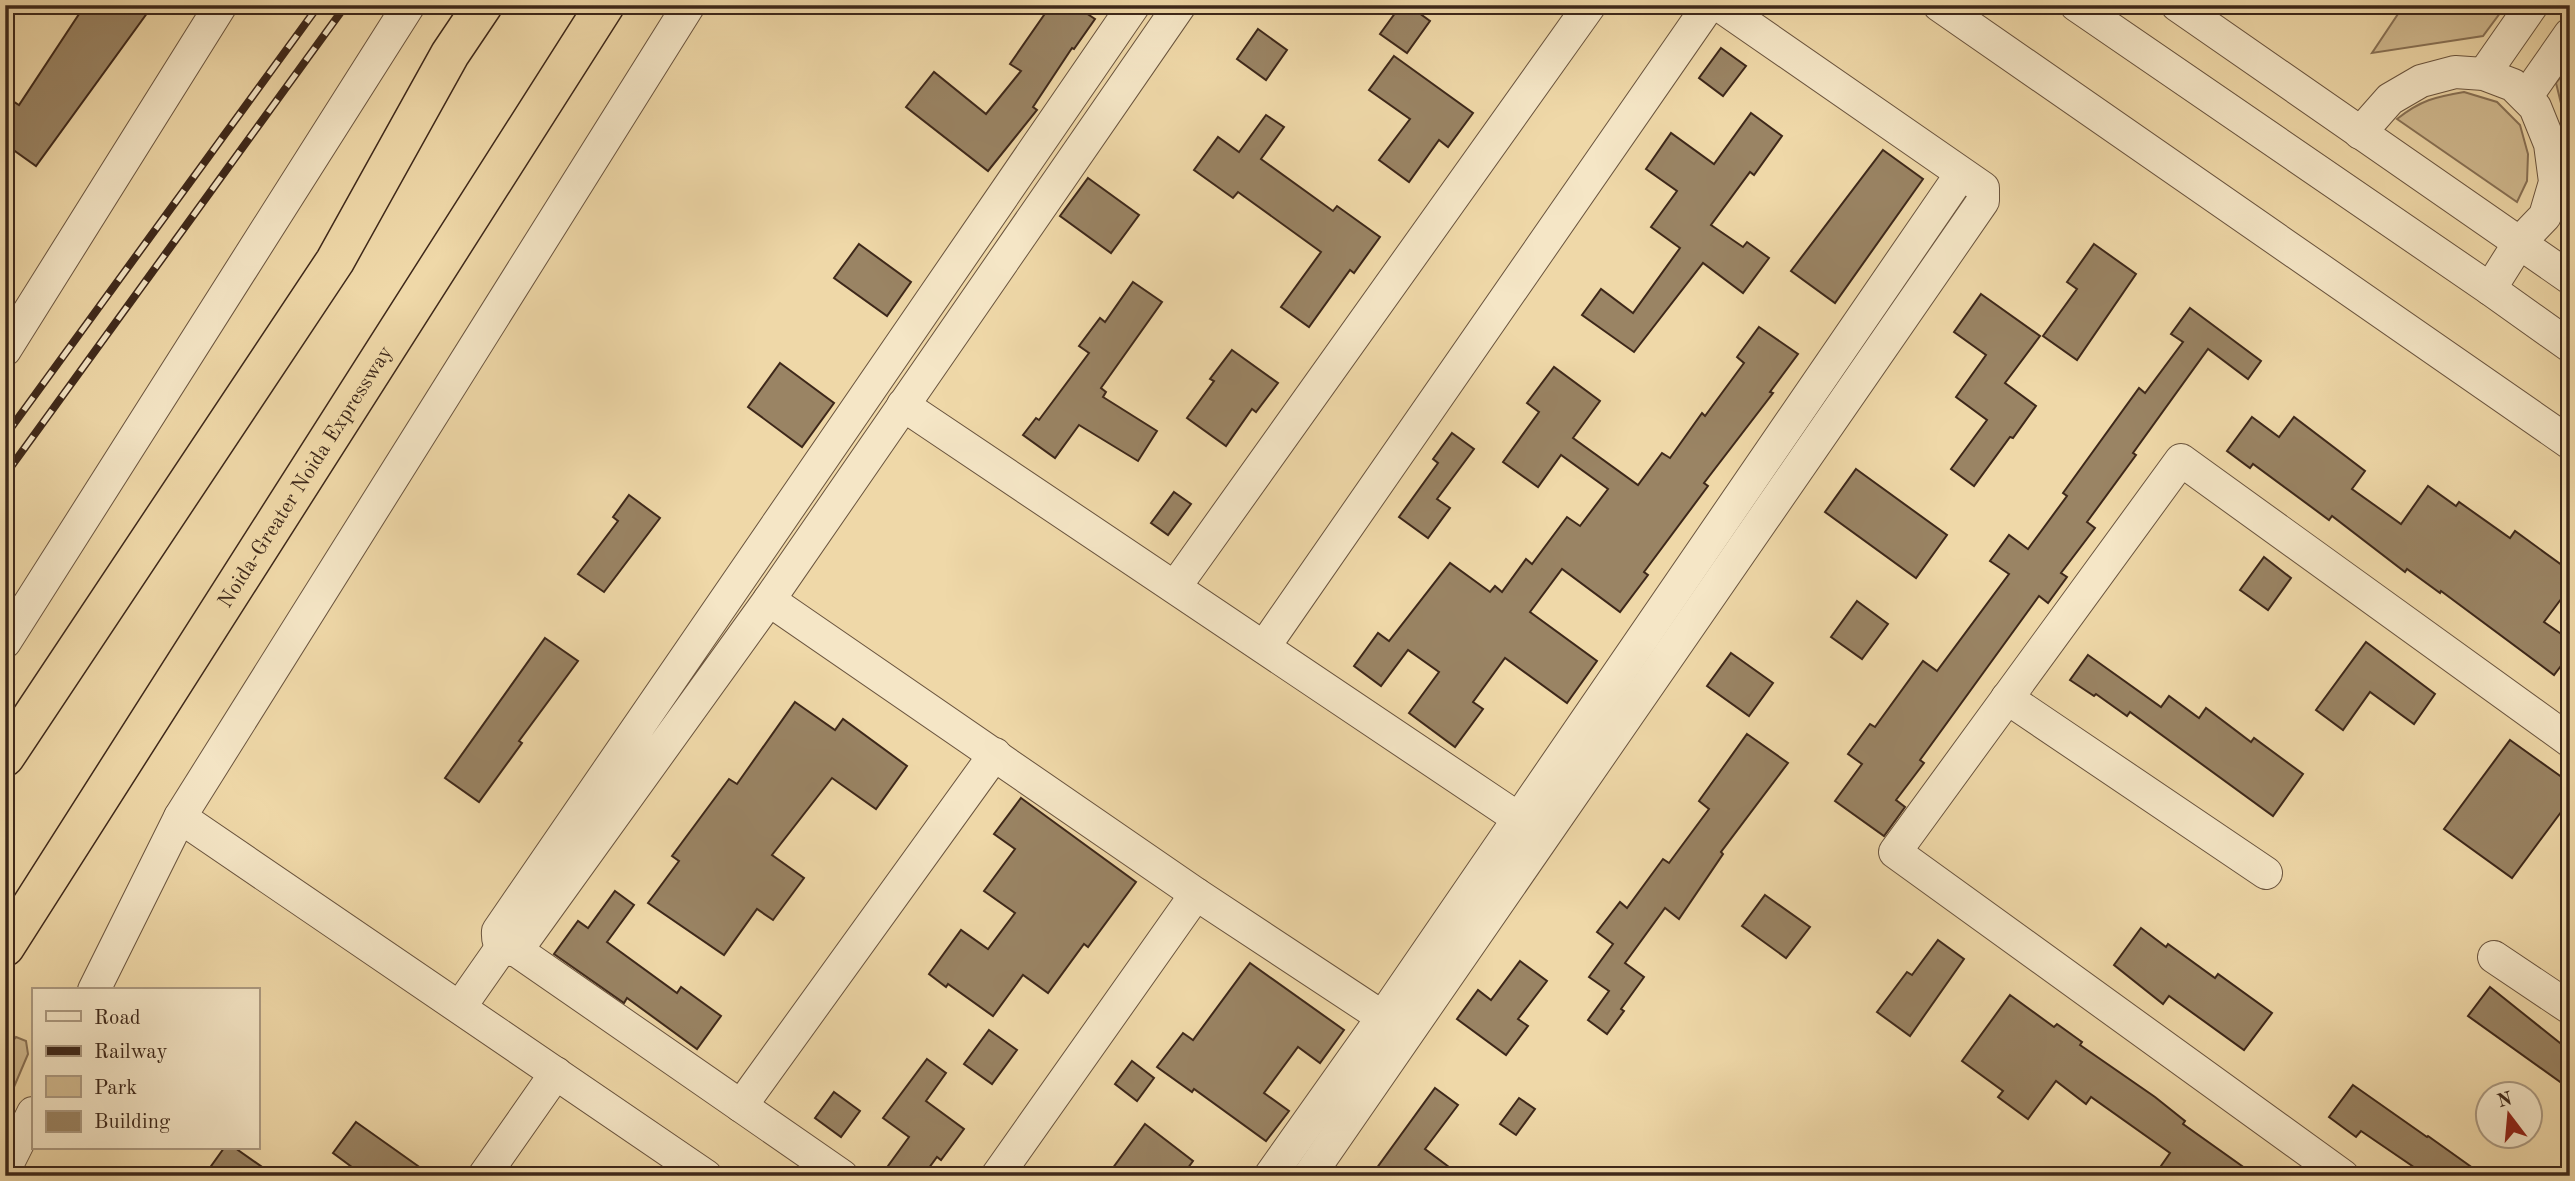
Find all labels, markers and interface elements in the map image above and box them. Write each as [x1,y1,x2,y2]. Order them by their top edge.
street label: Noida-Greater Noida Expressway [215,343,397,612]
legend [32,988,259,1150]
text: Road [94,1008,141,1029]
text: Railway [94,1042,168,1063]
text: Park [94,1078,137,1099]
north arrow [2474,1080,2544,1150]
text: N [2495,1090,2515,1112]
text: Building [94,1112,171,1133]

